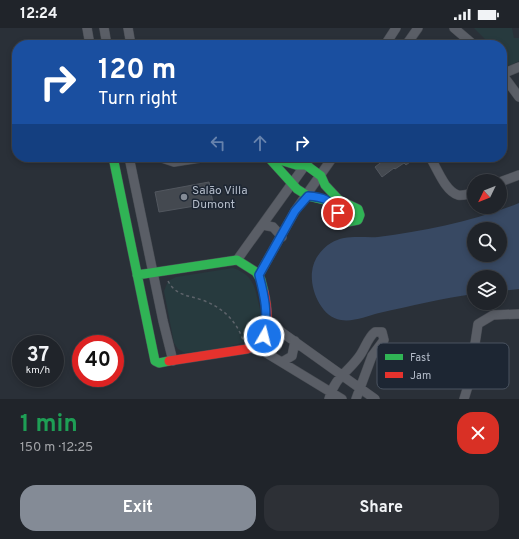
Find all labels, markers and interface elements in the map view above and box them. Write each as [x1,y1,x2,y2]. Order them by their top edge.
text: 12:24 [20,5,58,24]
text: 120 m [98,53,176,89]
icon: right [32,56,84,108]
text: Turn right [98,88,178,111]
icon: left [207,132,229,154]
icon: ahead [249,132,271,154]
icon: right [291,132,313,154]
north arrow [467,174,507,214]
map controls [467,174,507,310]
place label: Salão Villa Dumont [192,183,247,213]
marker: Salão Villa Dumont [179,192,189,202]
pin [321,196,355,230]
icon: arrive [327,202,349,224]
button: search [467,222,507,262]
button: layers [467,270,507,310]
position arrow [243,315,285,357]
speed limit sign: 40 [72,335,124,387]
text: 37 [27,343,49,369]
legend [377,343,509,389]
text: Fast [410,351,430,365]
text: km/h [26,364,50,377]
text: Jam [410,369,431,383]
text: 1 min [20,410,78,440]
button: close [457,412,499,454]
text: 150 m · 12:25 [20,440,93,456]
button: Exit [20,485,256,531]
button: Share [264,485,499,531]

